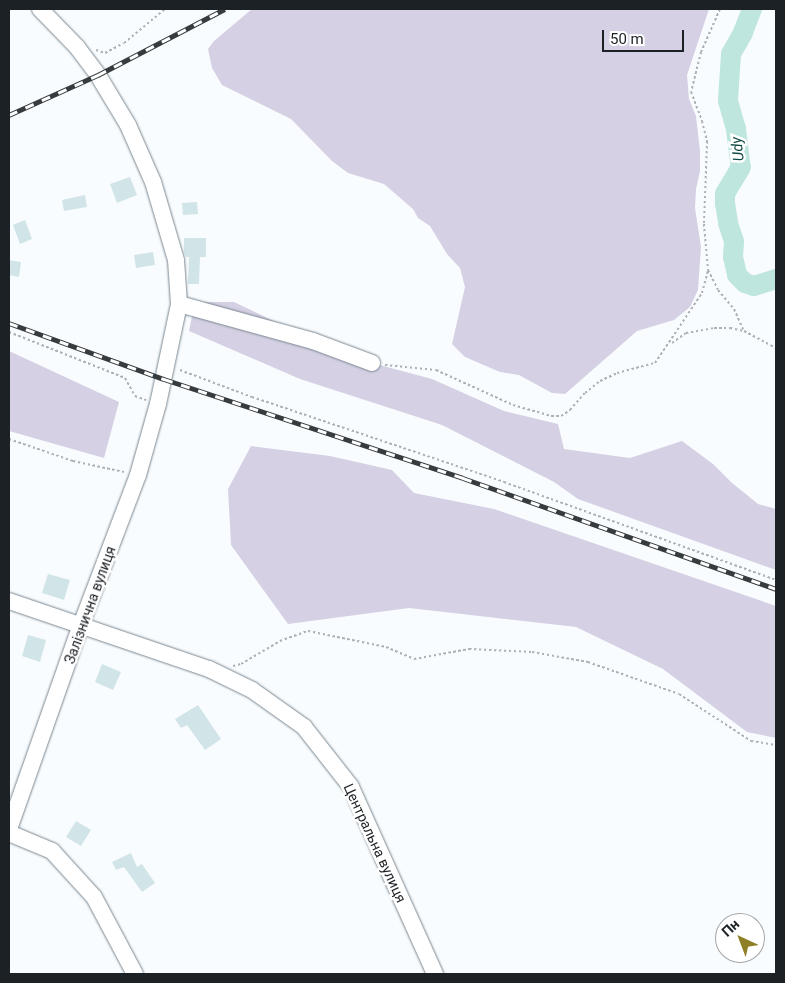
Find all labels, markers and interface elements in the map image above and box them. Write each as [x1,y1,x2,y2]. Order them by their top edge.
scale bar [605,20,688,52]
text: 50 m [610,30,644,48]
water label: Udy [728,136,748,162]
street label: Залізнична вулиця [61,544,119,666]
street label: Центральна вулиця [340,781,410,905]
north arrow [715,913,765,963]
text: Пн [718,916,742,940]

